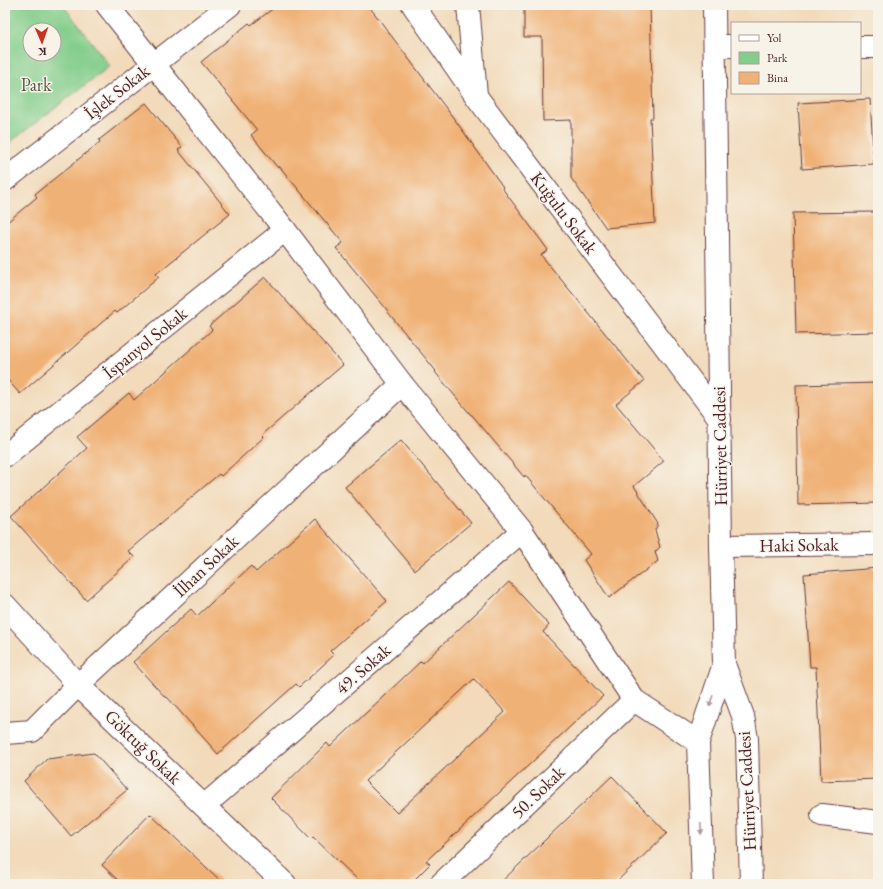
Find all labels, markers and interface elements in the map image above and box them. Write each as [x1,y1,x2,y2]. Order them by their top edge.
north arrow [22,22,62,62]
legend [731,22,861,94]
text: Yol [767,30,781,46]
text: K [37,45,47,59]
text: Park [767,50,788,66]
street label: İşlek Sokak [80,59,154,124]
text: Bina [767,70,788,86]
park label: Park [21,73,52,96]
street label: Kuğulu Sokak [526,167,603,259]
street label: İspanyol Sokak [98,301,192,384]
street label: Hürriyet Caddesi [707,385,732,506]
street label: İlhan Sokak [168,529,244,602]
street label: Haki Sokak [759,532,839,557]
street label: 49. Sokak [330,638,396,699]
one-way arrow [708,696,714,708]
street label: Göktuğ Sokak [100,704,187,789]
street label: Hürriyet Caddesi [732,730,761,851]
street label: 50. Sokak [506,760,570,823]
one-way arrow [698,823,704,836]

